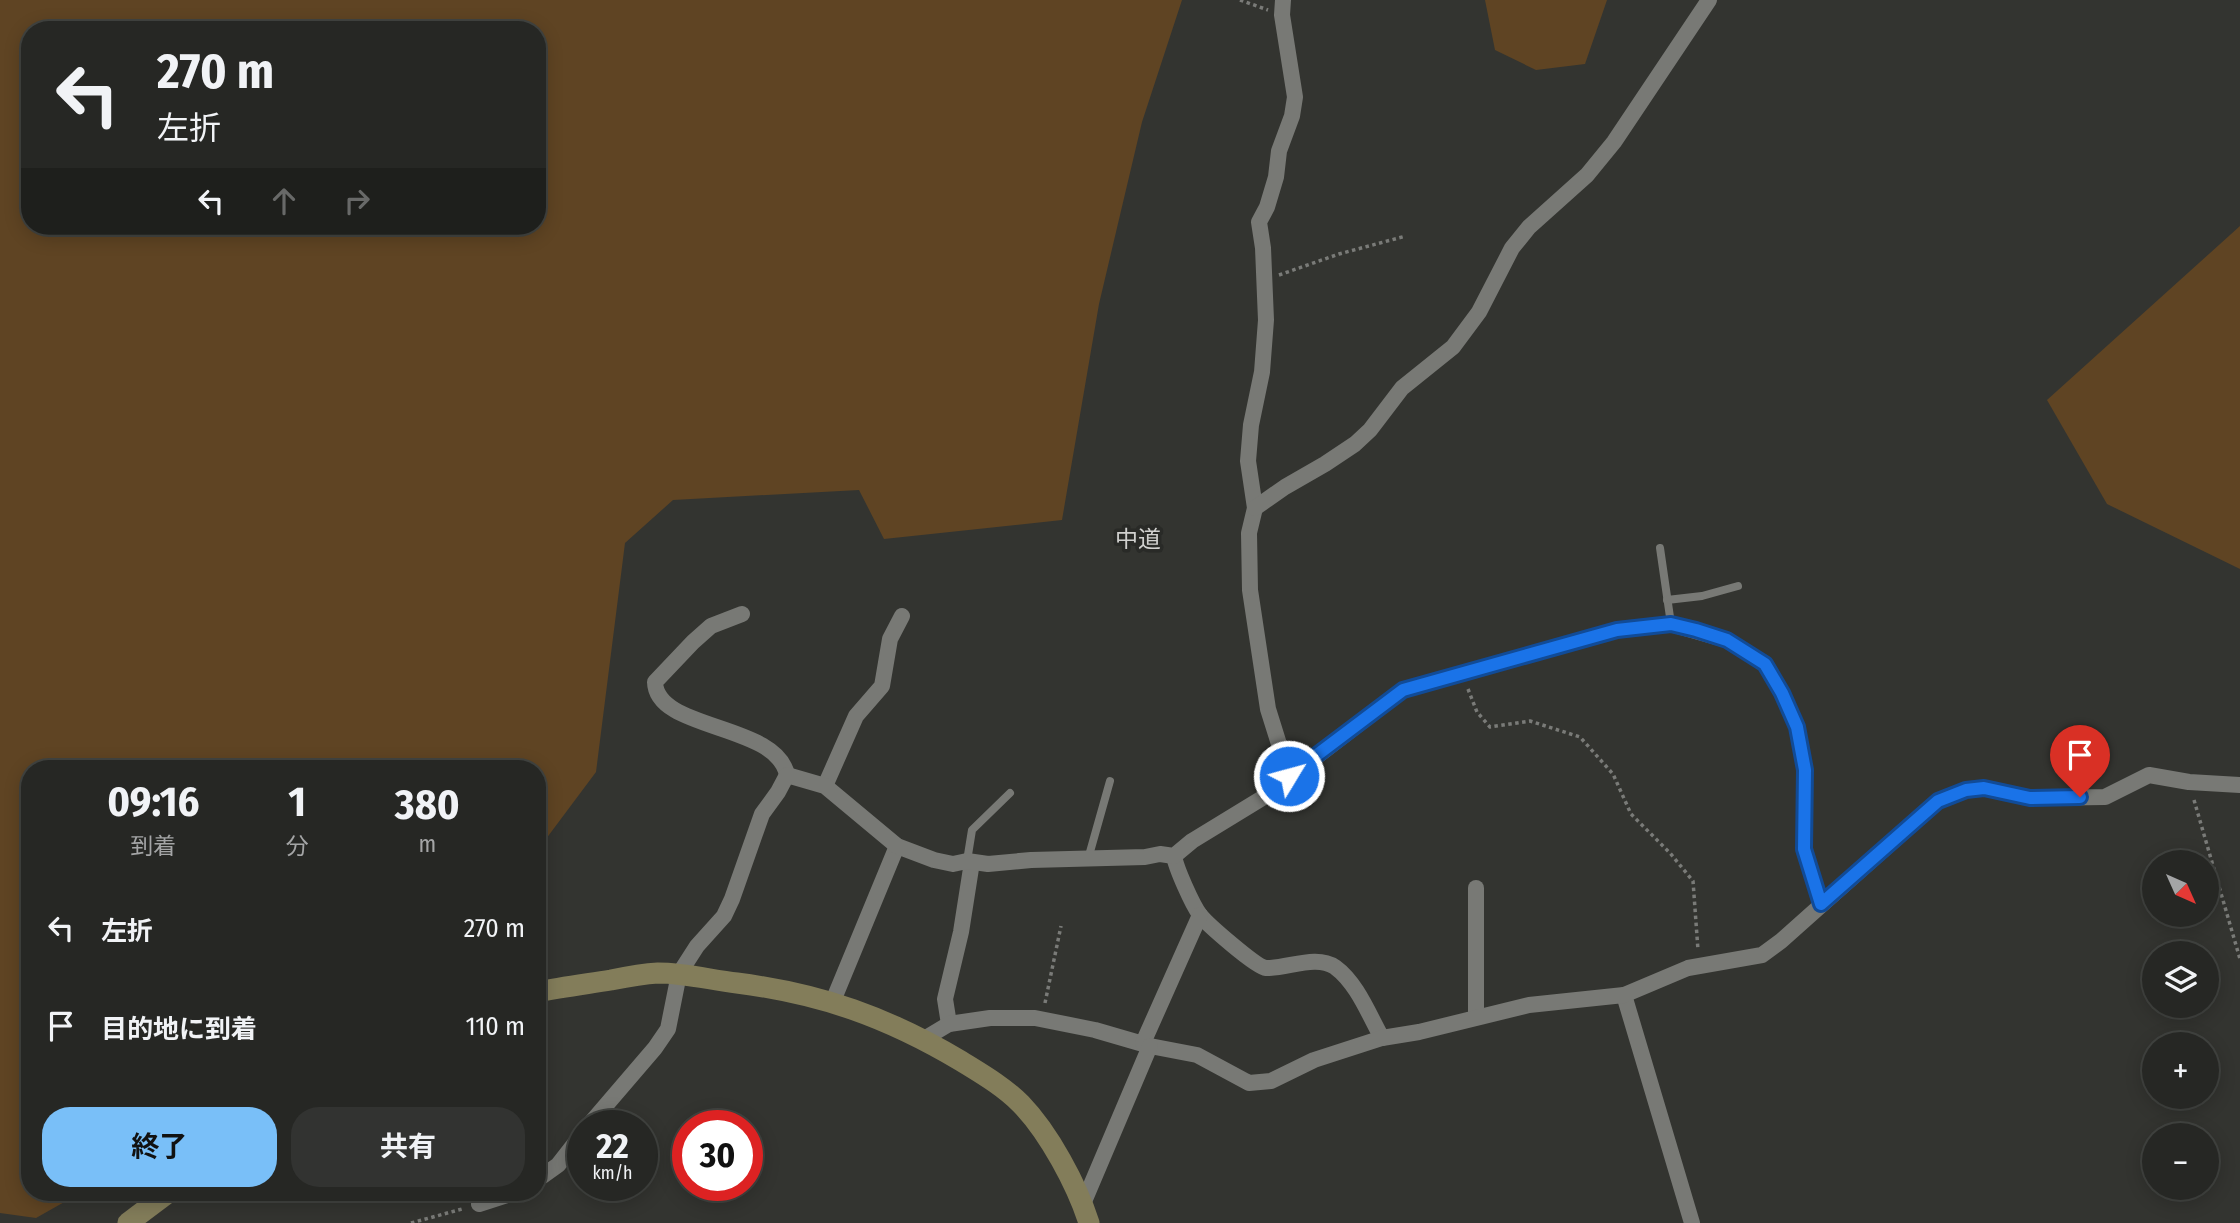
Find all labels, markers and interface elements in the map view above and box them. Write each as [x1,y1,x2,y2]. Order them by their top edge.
text: 270 m [157,42,274,101]
icon: left [42,49,133,140]
text: 左折 [157,109,221,147]
icon: left [192,182,230,220]
icon: ahead [265,182,303,220]
icon: right [338,182,376,220]
district label: 中道 [1115,525,1161,553]
pin [2050,725,2110,797]
icon: arrive [2061,736,2099,774]
position arrow [1252,739,1326,813]
text: 09:16 [107,777,199,827]
text: 1 [288,777,306,827]
text: 380 [395,780,460,830]
text: m [418,830,436,858]
text: 到着 [130,832,176,860]
text: 分 [286,832,309,860]
north arrow [2142,850,2219,928]
map controls [2142,850,2219,1200]
icon: left [42,909,80,947]
text: 270 m [464,913,525,944]
text: 左折 [101,916,153,947]
button: layers [2142,941,2219,1018]
icon: arrive [42,1007,80,1045]
text: 110 m [465,1011,525,1042]
text: 目的地に到着 [101,1014,257,1045]
button: + [2142,1032,2219,1109]
button: 終了 [42,1107,277,1187]
button: 共有 [291,1107,525,1187]
speed limit sign: 30 [672,1110,763,1201]
button: − [2142,1123,2219,1200]
text: 22 [596,1125,629,1167]
text: km/h [592,1162,633,1184]

